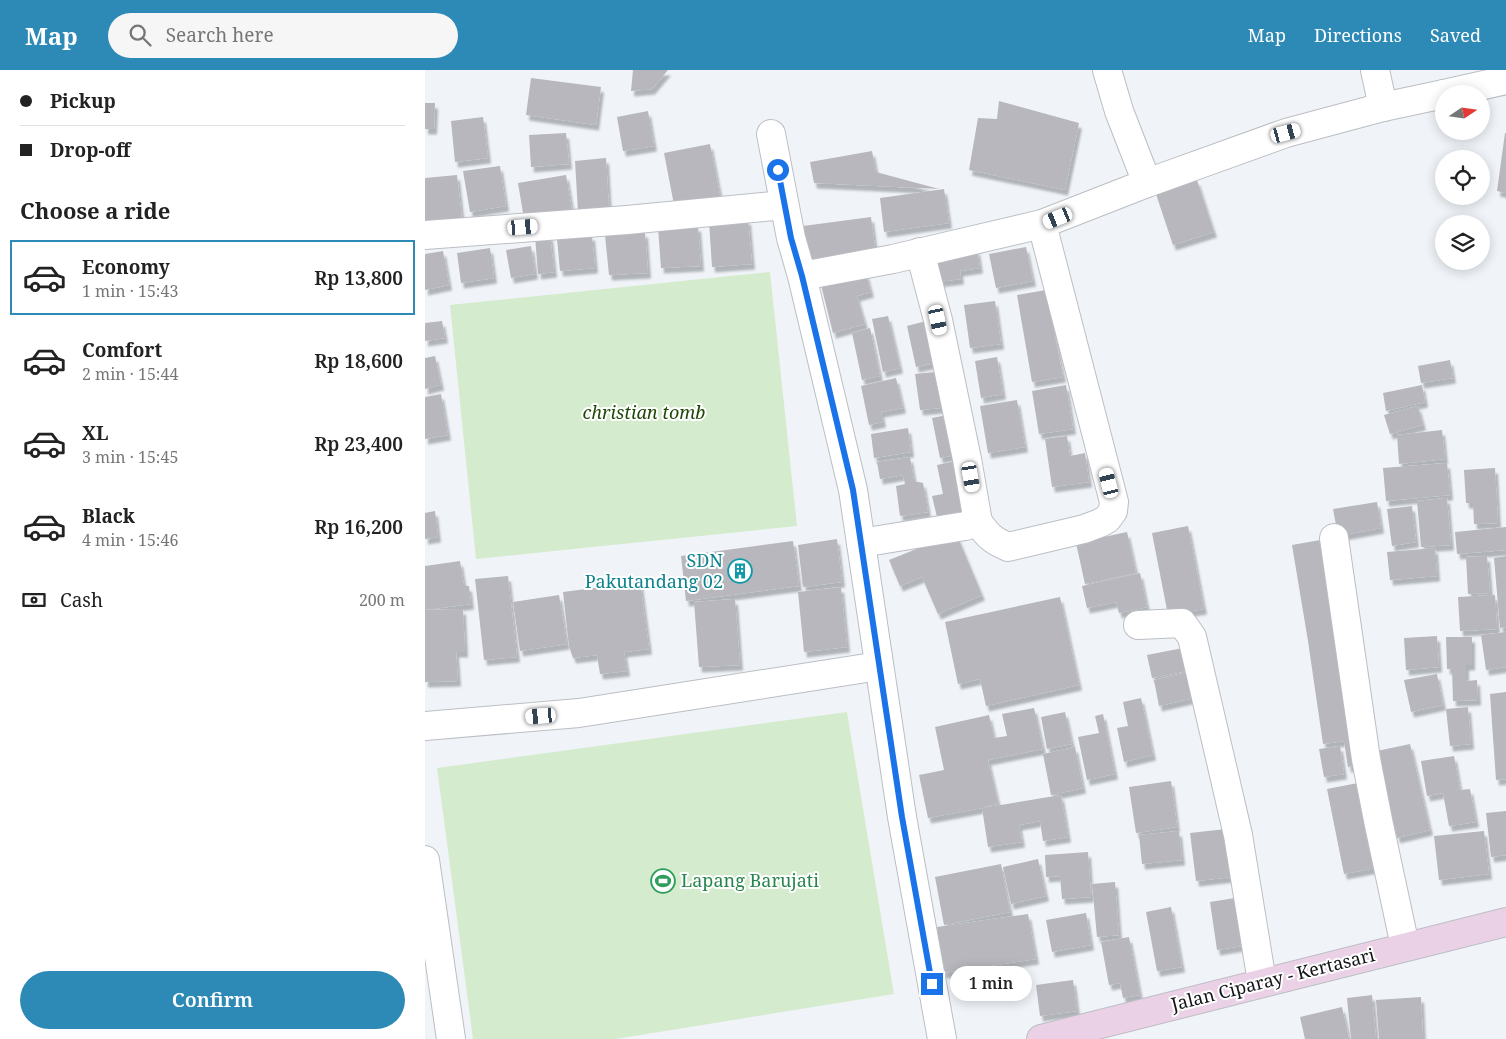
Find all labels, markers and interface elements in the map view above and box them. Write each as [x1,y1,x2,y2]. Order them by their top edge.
search box [108,13,458,58]
text: Map [25,19,78,52]
icon: search [126,21,154,49]
text: Search here [166,22,274,48]
text: Map [1248,23,1286,47]
text: Directions [1314,23,1402,47]
text: Saved [1430,23,1481,47]
north arrow [1435,85,1490,140]
map controls [1435,85,1490,270]
text: Pickup [50,88,116,114]
car [1269,122,1302,144]
text: Drop-off [50,137,130,163]
button: locate [1435,150,1490,205]
route start [767,159,789,181]
text: Choose a ride [20,195,170,225]
car [1041,205,1074,231]
button: layers [1435,215,1490,270]
car [507,218,538,236]
text: Economy [82,254,170,280]
icon: car [22,255,67,300]
text: Rp 13,800 [314,265,403,291]
text: 1 min · 15:43 [82,280,178,302]
car [927,304,948,336]
text: Comfort [82,337,162,363]
icon: car [22,338,67,383]
text: Rp 18,600 [314,348,403,374]
text: 2 min · 15:44 [82,363,178,385]
park label: christian tomb [583,400,705,424]
text: XL [82,420,108,446]
icon: car [22,421,67,466]
text: Rp 23,400 [314,431,403,457]
text: 3 min · 15:45 [82,446,178,468]
car [961,461,980,493]
car [1098,467,1119,499]
text: Black [82,503,135,529]
icon: car [22,504,67,549]
text: Rp 16,200 [314,514,403,540]
text: 4 min · 15:46 [82,529,178,551]
place label: SDN Pakutandang 02 [585,548,723,593]
building icon: SDN Pakutandang 02 [727,558,753,584]
icon: cash [20,586,48,614]
text: Cash [60,587,103,613]
text: 200 m [359,589,405,611]
car [525,707,556,725]
sports icon: Lapang Barujati [650,868,676,894]
place label: Lapang Barujati [681,868,819,892]
street label: Jalan Ciparay - Kertasari [1168,942,1377,1016]
callout: 1 min [949,966,1032,1002]
button: Confirm [20,971,405,1029]
text: 1 min [969,972,1013,994]
route end [921,973,943,995]

